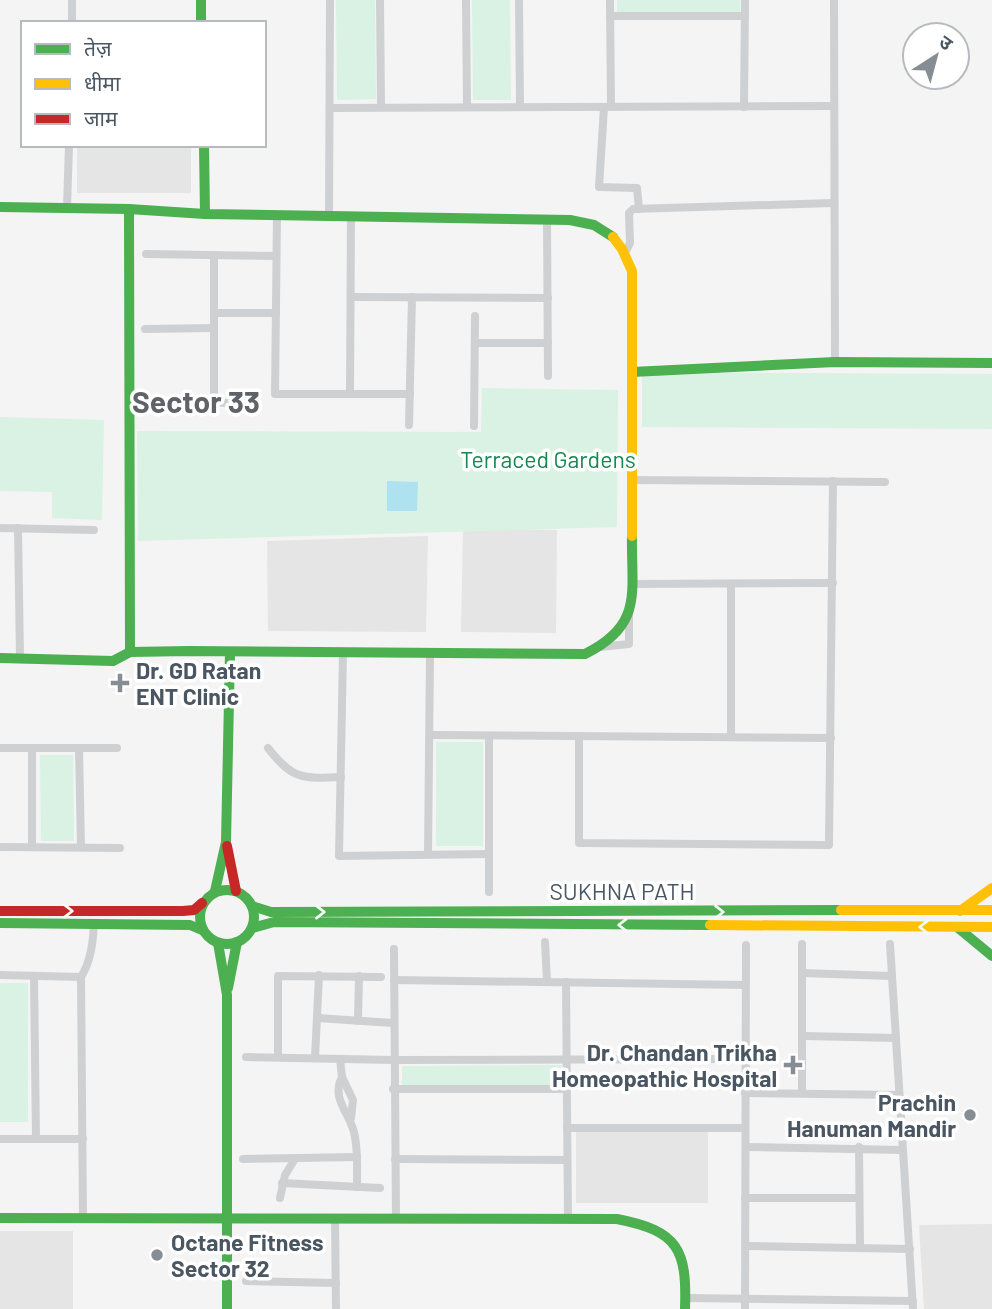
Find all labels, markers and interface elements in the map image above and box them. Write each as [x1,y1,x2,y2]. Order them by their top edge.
legend [21,21,266,147]
north arrow [901,21,971,91]
text: उ [935,29,958,55]
text: तेज़ [84,35,112,60]
text: धीमा [84,70,121,95]
text: जाम [84,105,118,130]
district label: Sector 33 [132,383,260,419]
park label: Terraced Gardens [460,445,636,473]
place label: Dr. GD Ratan ENT Clinic [136,656,261,710]
marker: Dr. GD Ratan ENT Clinic [110,673,130,693]
street label: SUKHNA PATH [549,877,695,905]
one-way arrow [63,903,74,919]
one-way arrow [315,904,325,920]
one-way arrow [714,904,724,920]
one-way arrow [617,917,628,933]
one-way arrow [918,919,929,934]
place label: Dr. Chandan Trikha Homeopathic Hospital [552,1038,777,1092]
marker: Dr. Chandan Trikha Homeopathic Hospital [783,1055,803,1075]
place label: Prachin Hanuman Mandir [787,1088,956,1142]
marker: Prachin Hanuman Mandir [962,1107,978,1123]
place label: Octane Fitness Sector 32 [171,1228,324,1282]
marker: Octane Fitness Sector 32 [149,1247,165,1263]

